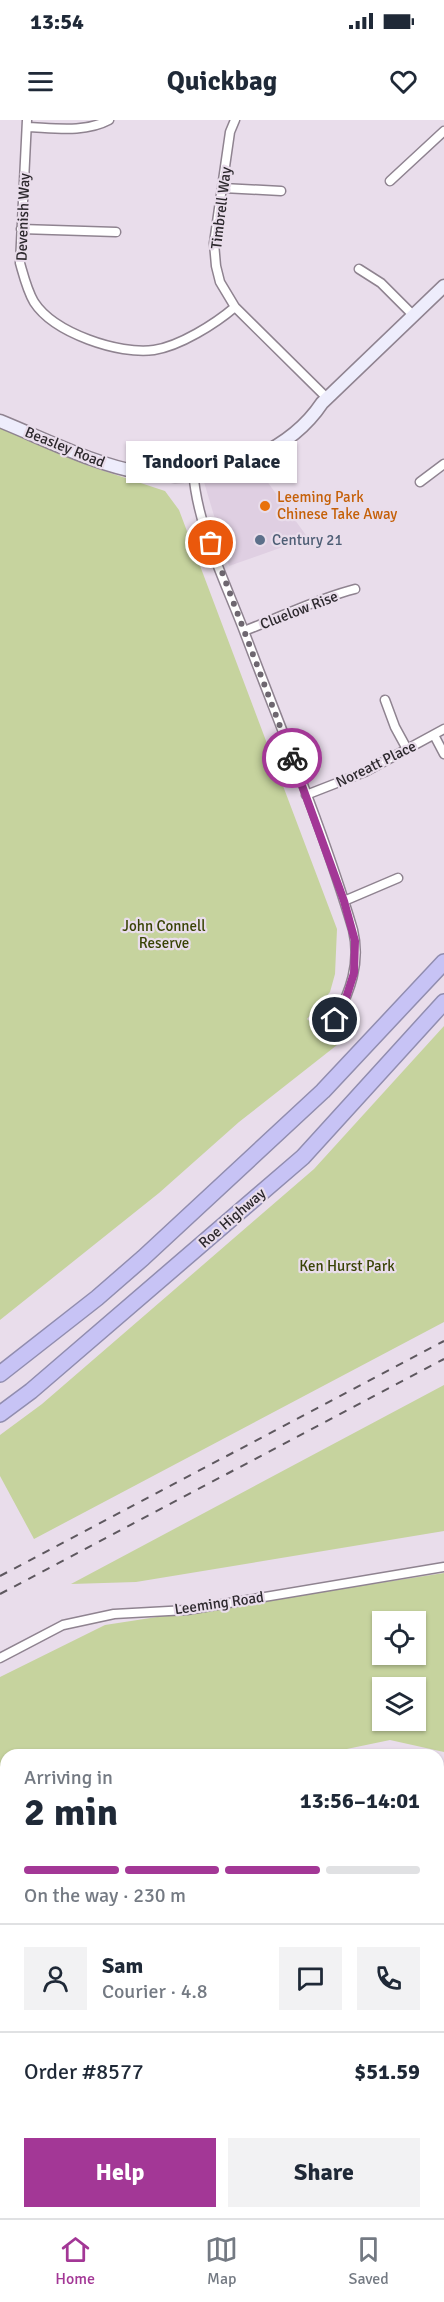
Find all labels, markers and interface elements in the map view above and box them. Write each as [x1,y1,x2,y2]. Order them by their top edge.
text: 13:54 [30,8,84,35]
icon: menu [24,65,57,98]
text: Quickbag [167,65,277,98]
icon: heart [387,65,420,98]
street label: Timbrell Way [207,166,235,250]
street label: Devenish Way [12,173,34,261]
street label: Beasley Road [22,423,108,471]
callout: Tandoori Palace [125,441,296,483]
text: Tandoori Palace [143,449,280,474]
place label: Leeming Park Chinese Take Away [277,488,397,523]
marker: Leeming Park Chinese Take Away [258,499,272,513]
pin [185,517,236,568]
icon: bag [194,526,227,559]
place label: Century 21 [272,531,343,549]
marker: Century 21 [253,533,267,547]
street label: Cluelow Rise [257,587,341,633]
courier [262,728,322,788]
street label: Noreatt Place [333,737,419,791]
icon: bike [276,742,309,775]
park label: John Connell Reserve [122,917,206,952]
pin [309,994,360,1045]
icon: home [318,1003,351,1036]
street label: Roe Highway [195,1184,269,1252]
park label: Ken Hurst Park [299,1257,395,1275]
street label: Leeming Road [173,1588,265,1618]
map controls [372,1611,426,1731]
button: locate [372,1611,426,1665]
button: layers [372,1677,426,1731]
text: Arriving in [24,1765,113,1790]
text: 13:56–14:01 [300,1787,420,1814]
text: 2 min [24,1788,118,1836]
text: On the way · 230 m [24,1883,186,1908]
button: person [24,1947,87,2010]
button: chat [279,1947,342,2010]
button: phone [357,1947,420,2010]
text: Sam [102,1952,143,1979]
text: Courier · 4.8 [102,1979,208,2004]
text: Order #8577 [24,2058,144,2085]
text: $51.59 [354,2058,420,2085]
button: Help [24,2138,216,2207]
button: Share [228,2138,420,2207]
tab: Home [55,2233,95,2289]
tab: Map [205,2233,238,2289]
tab: Saved [349,2233,389,2289]

